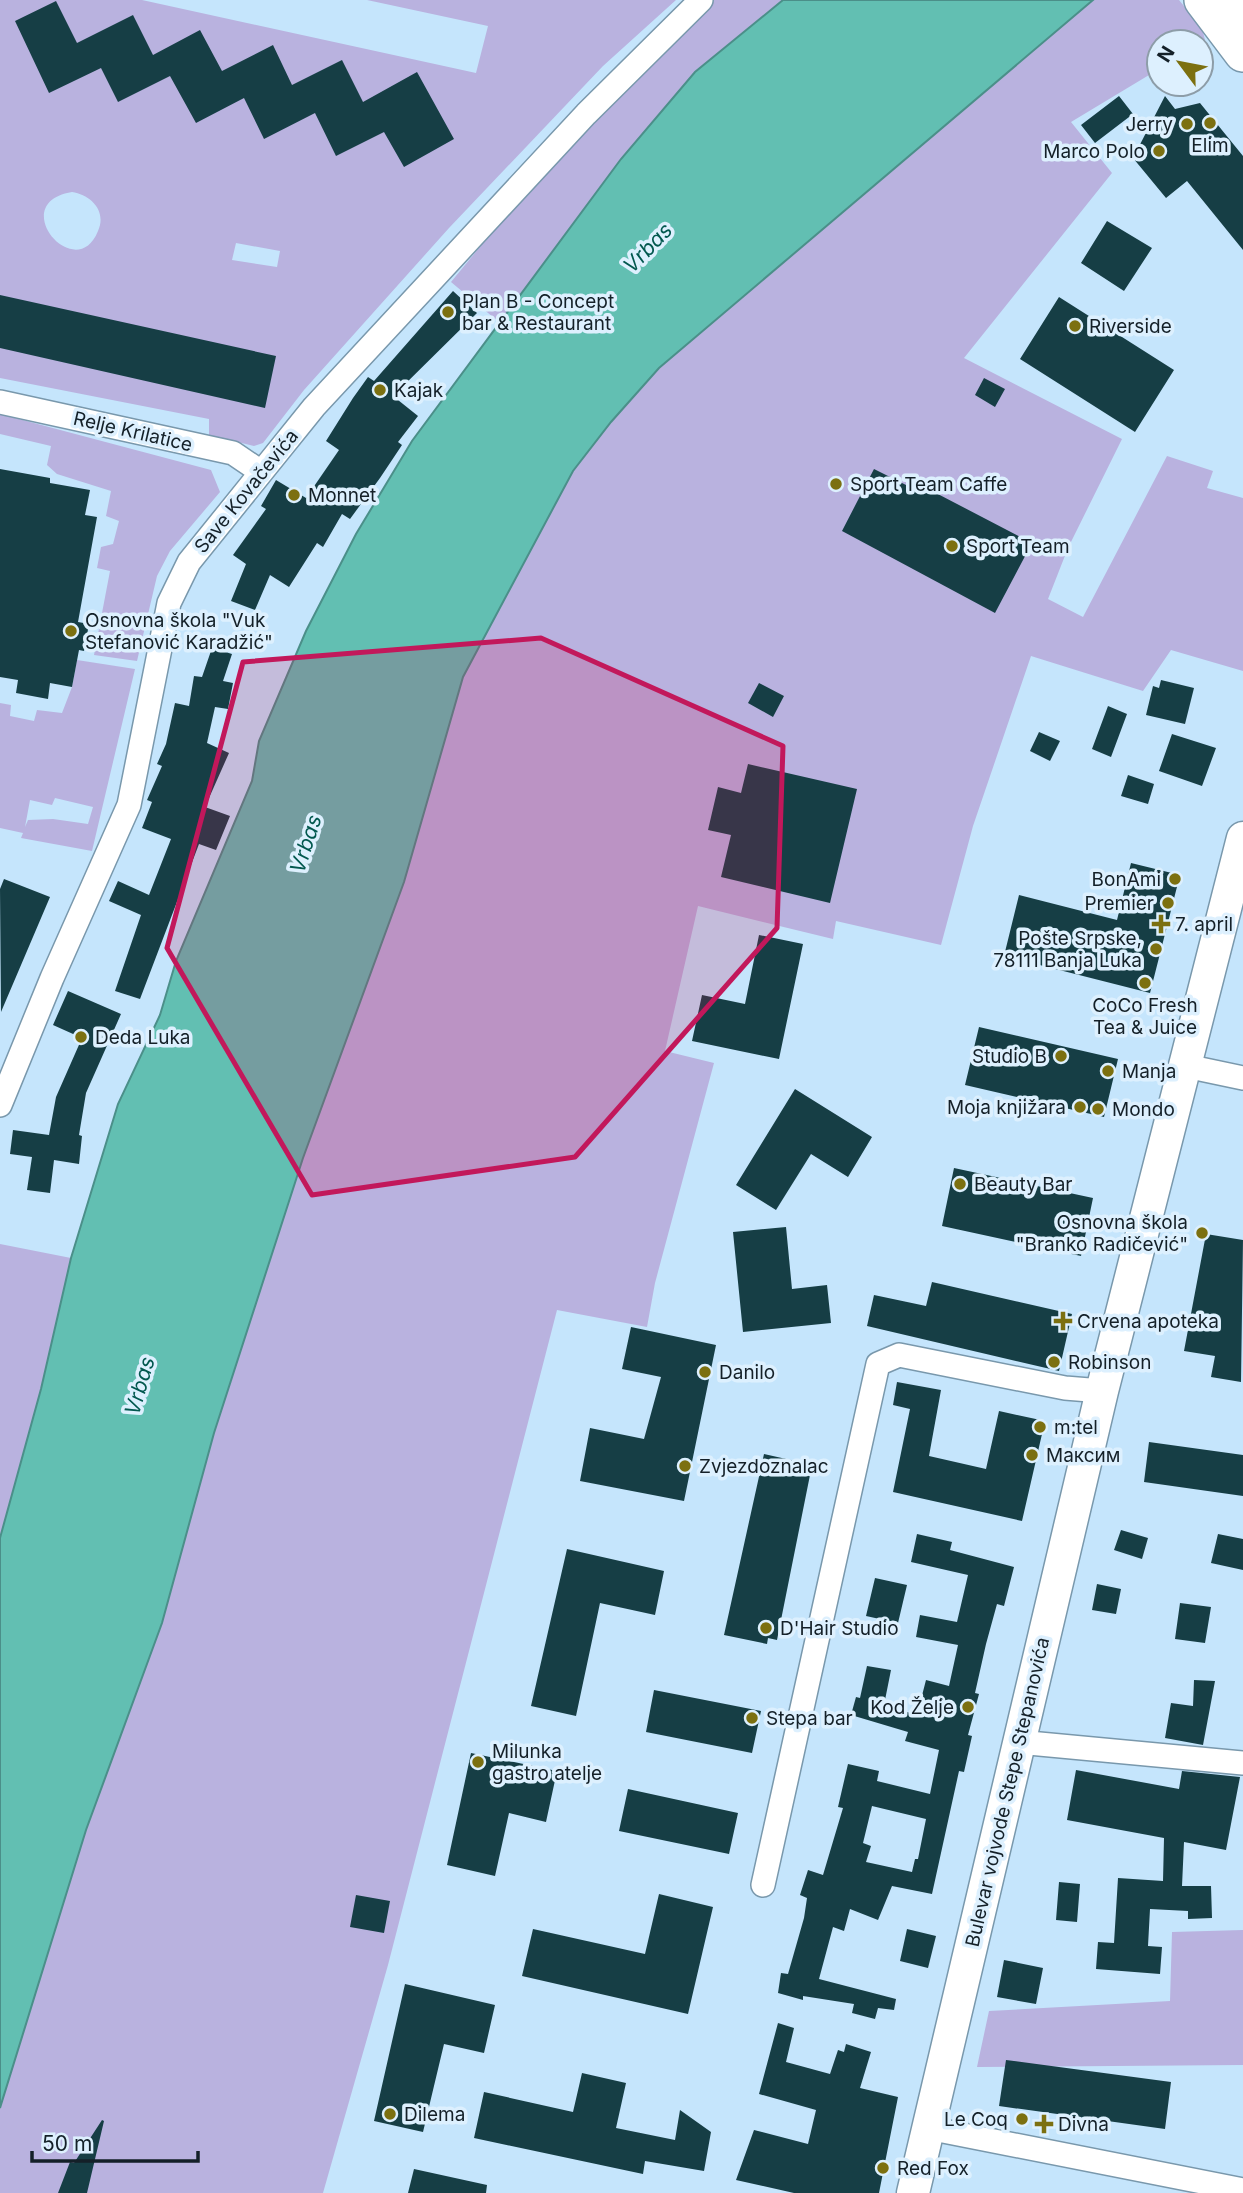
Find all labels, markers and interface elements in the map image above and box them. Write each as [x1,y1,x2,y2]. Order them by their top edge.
north arrow [1145,28,1215,98]
text: N [1152,42,1180,66]
place label: Jerry [1126,113,1173,136]
marker: Elim [1202,115,1218,131]
marker: Jerry [1179,116,1195,132]
place label: Elim [1191,134,1229,157]
place label: Marco Polo [1043,140,1145,163]
marker: Marco Polo [1151,143,1167,159]
water label: Vrbas [618,218,677,278]
place label: Plan B - Concept bar & Restaurant [462,290,614,335]
marker: Plan B - Concept bar & Restaurant [440,304,456,320]
place label: Riverside [1089,315,1172,338]
marker: Riverside [1067,318,1083,334]
place label: Kajak [394,379,444,402]
marker: Kajak [372,382,388,398]
street label: Relje Krilatice [71,407,195,456]
street label: Save Kovačevića [190,425,303,558]
place label: Sport Team Caffe [850,473,1007,496]
marker: Sport Team Caffe [828,476,844,492]
place label: Monnet [308,484,376,507]
marker: Monnet [286,487,302,503]
place label: Sport Team [966,535,1070,558]
marker: Sport Team [944,538,960,554]
place label: Osnovna škola "Vuk Stefanović Karadžić" [85,609,273,654]
marker: Osnovna škola "Vuk Stefanović Karadžić" [63,623,79,639]
water label: Vrbas [284,812,327,876]
place label: BonAmi [1092,868,1161,891]
marker: BonAmi [1167,871,1183,887]
place label: Premier [1084,892,1154,915]
marker: Premier [1160,895,1176,911]
place label: 7. april [1175,913,1233,936]
marker: 7. april [1153,916,1169,932]
place label: Pošte Srpske, 78111 Banja Luka [993,927,1142,972]
marker: Pošte Srpske, 78111 Banja Luka [1148,941,1164,957]
marker: CoCo Fresh Tea & Juice [1137,975,1153,991]
place label: CoCo Fresh Tea & Juice [1092,994,1198,1039]
place label: Deda Luka [95,1026,191,1049]
marker: Deda Luka [73,1029,89,1045]
place label: Studio B [972,1045,1047,1068]
marker: Studio B [1053,1048,1069,1064]
place label: Manja [1122,1060,1176,1083]
marker: Manja [1100,1063,1116,1079]
place label: Moja knjižara [947,1096,1066,1119]
place label: Mondo [1112,1098,1175,1121]
marker: Moja knjižara [1072,1099,1088,1115]
marker: Mondo [1090,1101,1106,1117]
place label: Beauty Bar [974,1173,1072,1196]
marker: Beauty Bar [952,1176,968,1192]
place label: Osnovna škola "Branko Radičević" [1016,1211,1188,1256]
marker: Osnovna škola "Branko Radičević" [1194,1225,1210,1241]
place label: Crvena apoteka [1077,1310,1219,1333]
marker: Crvena apoteka [1055,1313,1071,1329]
place label: Robinson [1068,1351,1151,1374]
water label: Vrbas [119,1354,160,1418]
marker: Robinson [1046,1354,1062,1370]
place label: Danilo [719,1361,775,1384]
marker: Danilo [697,1364,713,1380]
place label: m:tel [1054,1416,1098,1439]
marker: m:tel [1032,1419,1048,1435]
place label: Максим [1046,1444,1120,1467]
marker: Максим [1024,1447,1040,1463]
place label: Zvjezdoznalac [699,1455,829,1478]
marker: Zvjezdoznalac [677,1458,693,1474]
place label: D'Hair Studio [780,1617,899,1640]
marker: D'Hair Studio [758,1620,774,1636]
street label: Bulevar vojvode Stepe Stepanovića [961,1635,1054,1949]
place label: Kod Želje [870,1696,954,1719]
marker: Kod Želje [960,1699,976,1715]
place label: Stepa bar [766,1707,853,1730]
marker: Stepa bar [744,1710,760,1726]
place label: Milunka gastro atelje [492,1740,602,1785]
marker: Milunka gastro atelje [470,1754,486,1770]
place label: Dilema [404,2103,465,2126]
marker: Dilema [382,2106,398,2122]
place label: Le Coq [944,2108,1008,2131]
marker: Le Coq [1014,2111,1030,2127]
place label: Divna [1058,2113,1109,2136]
marker: Divna [1036,2116,1052,2132]
scale bar [32,2120,198,2164]
text: 50 m [42,2131,92,2156]
place label: Red Fox [897,2157,969,2180]
marker: Red Fox [875,2160,891,2176]

